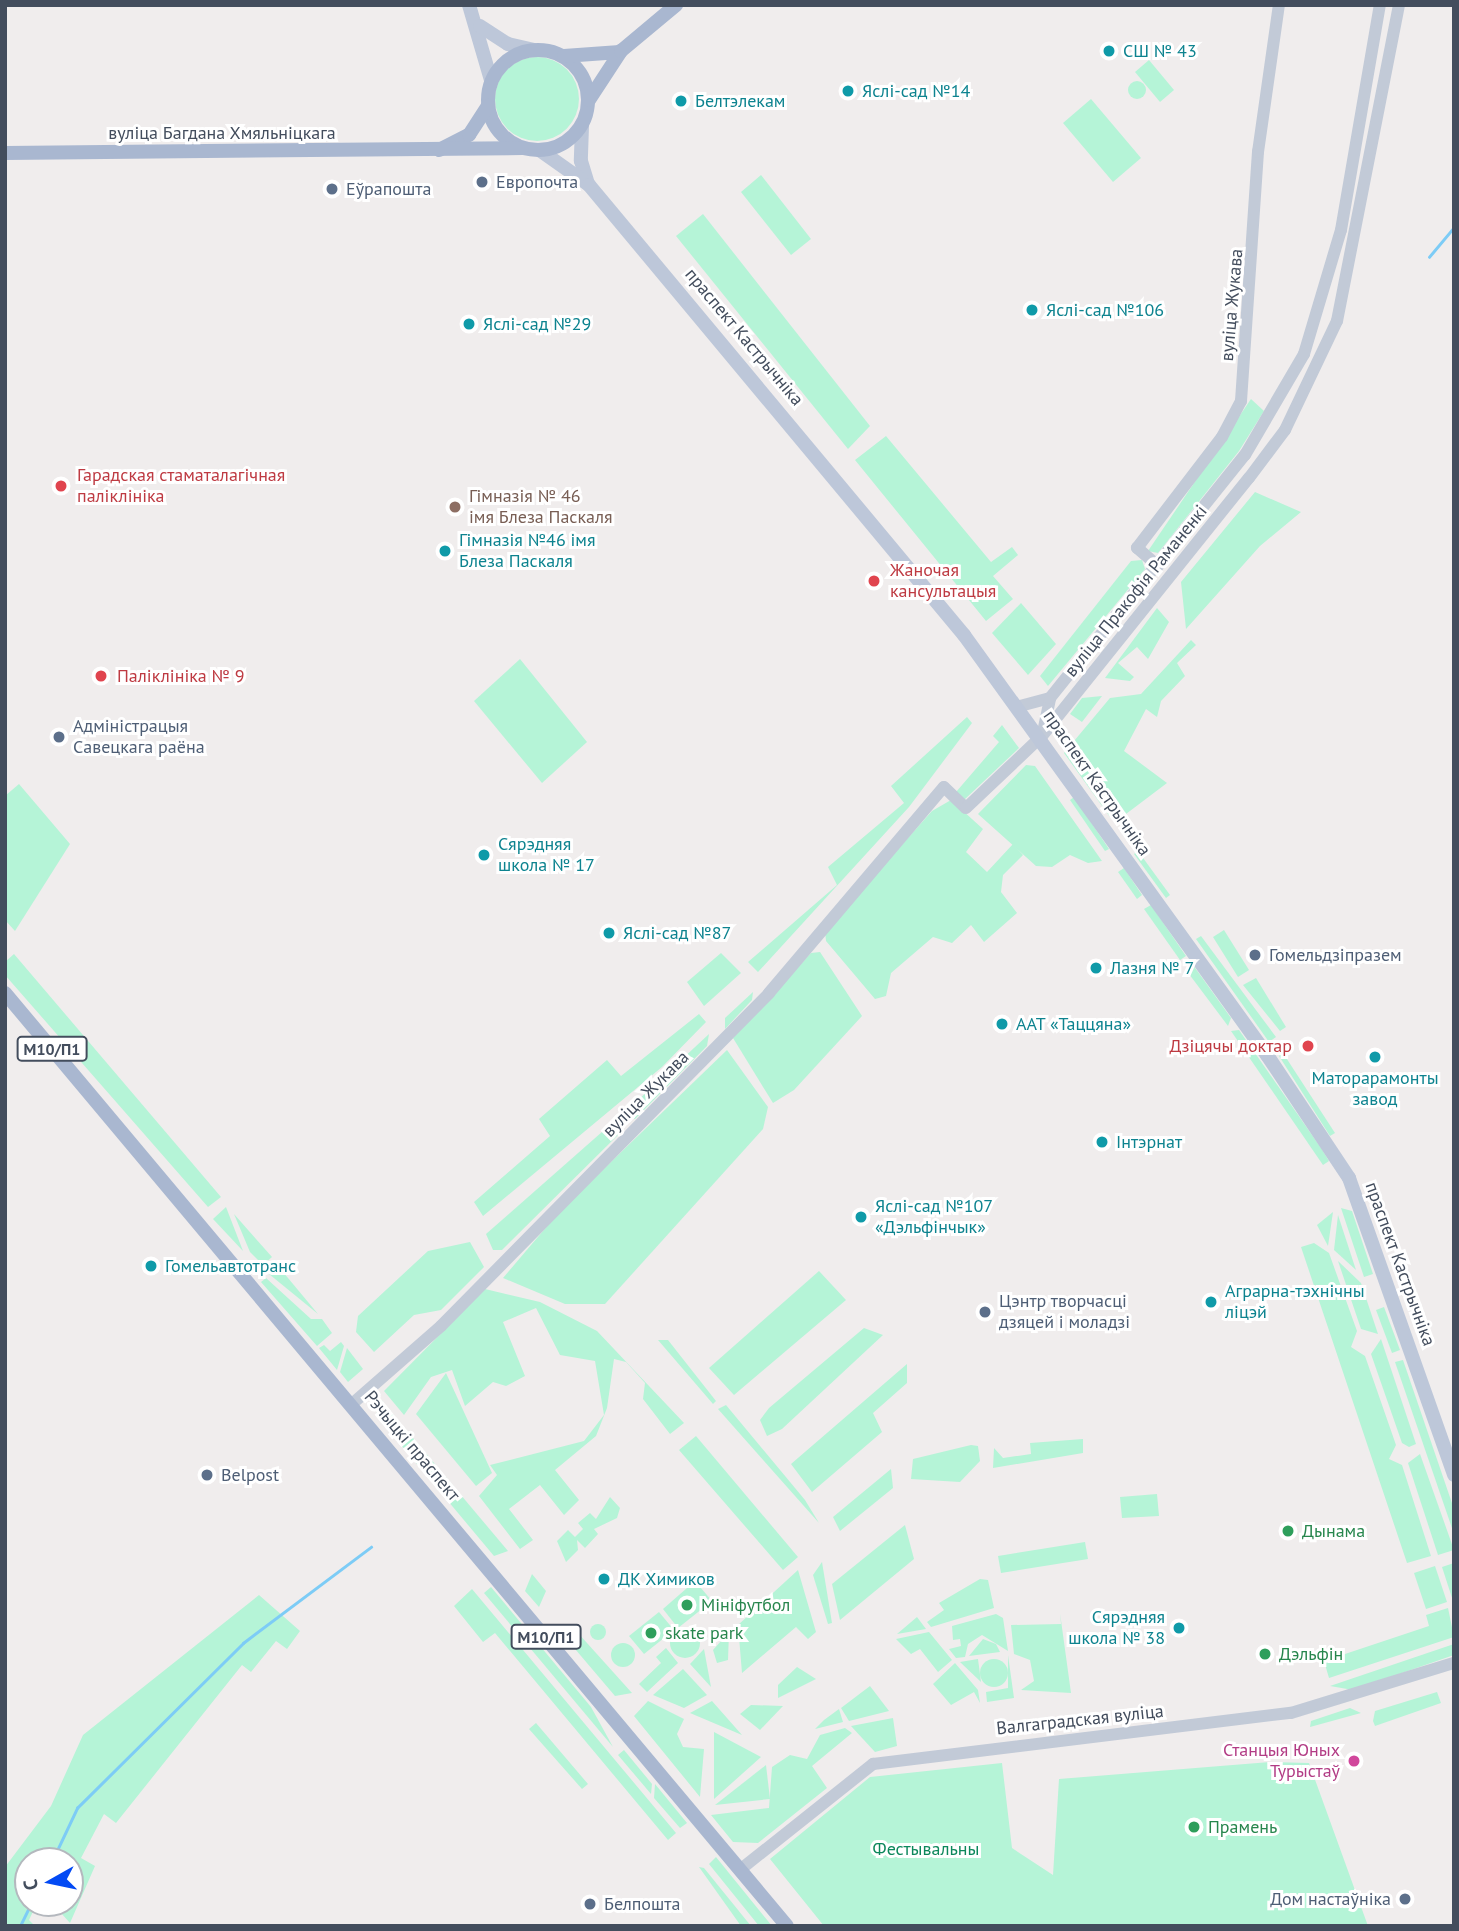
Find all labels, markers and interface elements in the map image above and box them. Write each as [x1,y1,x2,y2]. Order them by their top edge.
place label: СШ № 43 [1123,40,1197,62]
marker: СШ № 43 [1101,43,1117,59]
place label: Яслі-сад №14 [862,80,970,102]
marker: Яслі-сад №14 [840,83,856,99]
place label: Белтэлекам [695,90,785,112]
marker: Белтэлекам [673,93,689,109]
street label: вуліца Багдана Хмяльніцкага [108,122,336,144]
place label: Европочта [496,171,578,193]
marker: Европочта [474,174,490,190]
place label: Еўрапошта [346,178,431,200]
marker: Еўрапошта [324,181,340,197]
street label: вуліца Жукава [1216,248,1248,362]
street label: праспект Кастрычніка [680,264,808,410]
place label: Яслі-сад №106 [1046,299,1164,321]
marker: Яслі-сад №106 [1024,302,1040,318]
place label: Яслі-сад №29 [483,313,591,335]
marker: Яслі-сад №29 [461,316,477,332]
place label: Гарадская стаматалагічная паліклініка [77,465,285,508]
marker: Гарадская стаматалагічная паліклініка [51,476,71,496]
place label: Гімназія № 46 імя Блеза Паскаля [469,486,613,528]
marker: Гімназія № 46 імя Блеза Паскаля [447,499,463,515]
street label: вуліца Пракофія Раманенкі [1060,501,1212,681]
place label: Гімназія №46 імя Блеза Паскаля [459,530,596,572]
marker: Гімназія №46 імя Блеза Паскаля [437,543,453,559]
place label: Жаночая кансультацыя [890,560,996,602]
marker: Жаночая кансультацыя [864,571,884,591]
place label: Паліклініка № 9 [117,665,245,687]
marker: Паліклініка № 9 [91,666,111,686]
street label: праспект Кастрычніка [1038,706,1156,860]
place label: Адміністрацыя Савецкага раёна [73,716,205,758]
marker: Адміністрацыя Савецкага раёна [51,729,67,745]
place label: Сярэдняя школа № 17 [498,834,595,876]
marker: Сярэдняя школа № 17 [476,847,492,863]
place label: Яслі-сад №87 [623,922,731,944]
marker: Яслі-сад №87 [601,925,617,941]
place label: Гомельдзіпразем [1269,944,1402,966]
marker: Гомельдзіпразем [1247,947,1263,963]
place label: Лазня № 7 [1110,957,1194,979]
marker: Лазня № 7 [1088,960,1104,976]
place label: ААТ «Таццяна» [1016,1013,1132,1035]
marker: ААТ «Таццяна» [994,1016,1010,1032]
place label: Дзіцячы доктар [1169,1035,1292,1057]
road number: М10/П1 [15,1036,89,1062]
marker: Дзіцячы доктар [1298,1036,1318,1056]
street label: вуліца Жукава [598,1046,694,1142]
marker: Маторарамонты завод [1367,1049,1383,1065]
place label: Маторарамонты завод [1311,1068,1439,1110]
place label: Інтэрнат [1116,1131,1182,1153]
marker: Інтэрнат [1094,1134,1110,1150]
street label: праспект Кастрычніка [1360,1179,1440,1349]
place label: Яслі-сад №107 «Дэльфінчык» [875,1196,993,1238]
marker: Яслі-сад №107 «Дэльфінчык» [853,1209,869,1225]
place label: Гомельавтотранс [165,1255,296,1277]
marker: Гомельавтотранс [143,1258,159,1274]
place label: Аграрна-тэхнічны ліцэй [1225,1281,1365,1324]
place label: Цэнтр творчасці дзяцей і моладзі [999,1291,1130,1334]
marker: Аграрна-тэхнічны ліцэй [1203,1294,1219,1310]
marker: Цэнтр творчасці дзяцей і моладзі [977,1304,993,1320]
street label: Рэчыцкі праспект [360,1386,464,1506]
place label: Belpost [221,1464,279,1486]
marker: Belpost [199,1467,215,1483]
place label: Дынама [1302,1520,1365,1542]
marker: Дынама [1280,1523,1296,1539]
place label: ДК Химиков [618,1568,715,1590]
marker: ДК Химиков [596,1571,612,1587]
place label: Мініфутбол [701,1594,790,1616]
marker: Мініфутбол [679,1597,695,1613]
place label: Сярэдняя школа № 38 [1068,1607,1165,1650]
marker: Сярэдняя школа № 38 [1171,1620,1187,1636]
place label: skate park [665,1622,743,1644]
road number: М10/П1 [509,1624,583,1650]
marker: skate park [643,1625,659,1641]
place label: Дэльфін [1279,1643,1343,1665]
marker: Дэльфін [1257,1646,1273,1662]
street label: Валгаградская вуліца [995,1700,1165,1740]
place label: Станцыя Юных Турыстаў [1223,1740,1340,1782]
marker: Станцыя Юных Турыстаў [1346,1753,1362,1769]
place label: Прамень [1208,1816,1277,1838]
marker: Прамень [1186,1819,1202,1835]
park label: Фестывальны [873,1838,979,1860]
north arrow [14,1847,84,1917]
text: С [18,1878,43,1892]
place label: Дом настаўніка [1270,1888,1391,1910]
marker: Дом настаўніка [1397,1891,1413,1907]
place label: Белпошта [604,1893,680,1915]
marker: Белпошта [582,1896,598,1912]

